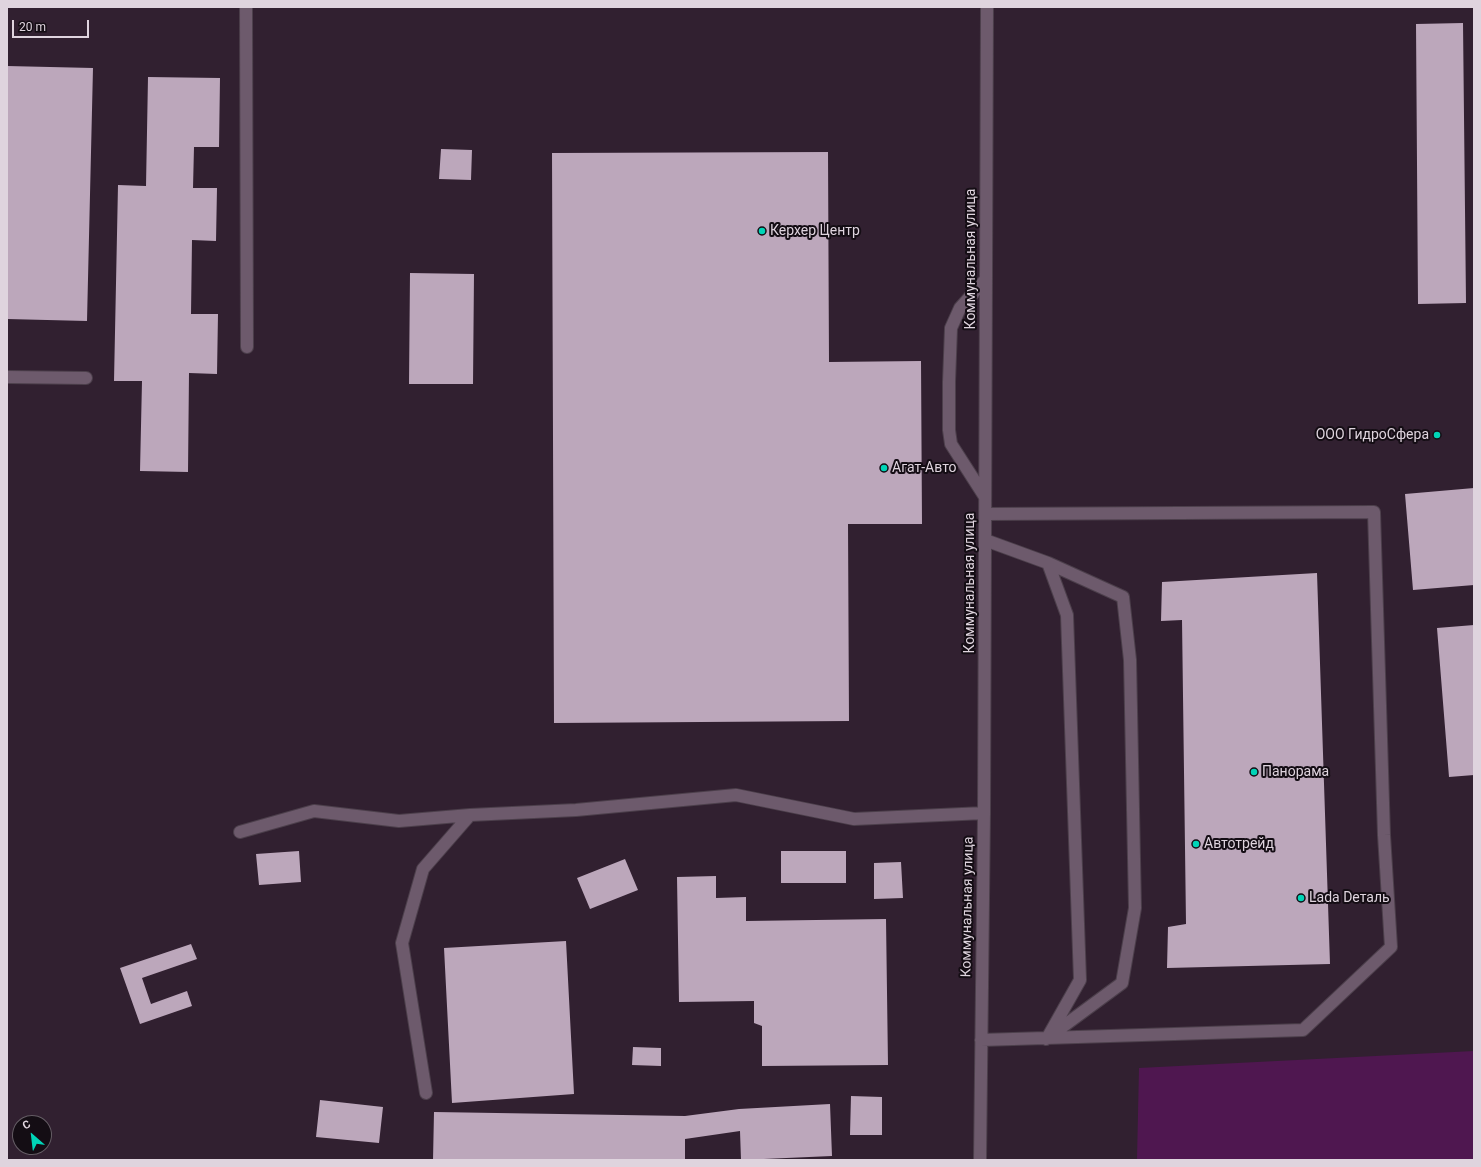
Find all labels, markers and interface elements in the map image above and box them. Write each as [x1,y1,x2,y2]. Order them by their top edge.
scale bar [14,12,91,38]
text: 20 m [19,20,46,34]
street label: Коммунальная улица [963,189,979,329]
place label: Керхер Центр [770,223,860,239]
marker: Керхер Центр [757,226,767,236]
place label: ООО ГидроСфера [1316,427,1429,443]
marker: ООО ГидроСфера [1432,430,1442,440]
place label: Агат-Авто [892,460,957,476]
marker: Агат-Авто [879,463,889,473]
street label: Коммунальная улица [962,513,978,653]
place label: Панорама [1262,764,1329,780]
marker: Панорама [1249,767,1259,777]
street label: Коммунальная улица [958,836,978,978]
place label: Автотрейд [1204,836,1274,852]
marker: Автотрейд [1191,839,1201,849]
place label: Lada Dеталь [1309,890,1390,906]
marker: Lada Dеталь [1296,893,1306,903]
north arrow [12,1115,52,1155]
text: С [20,1117,33,1132]

